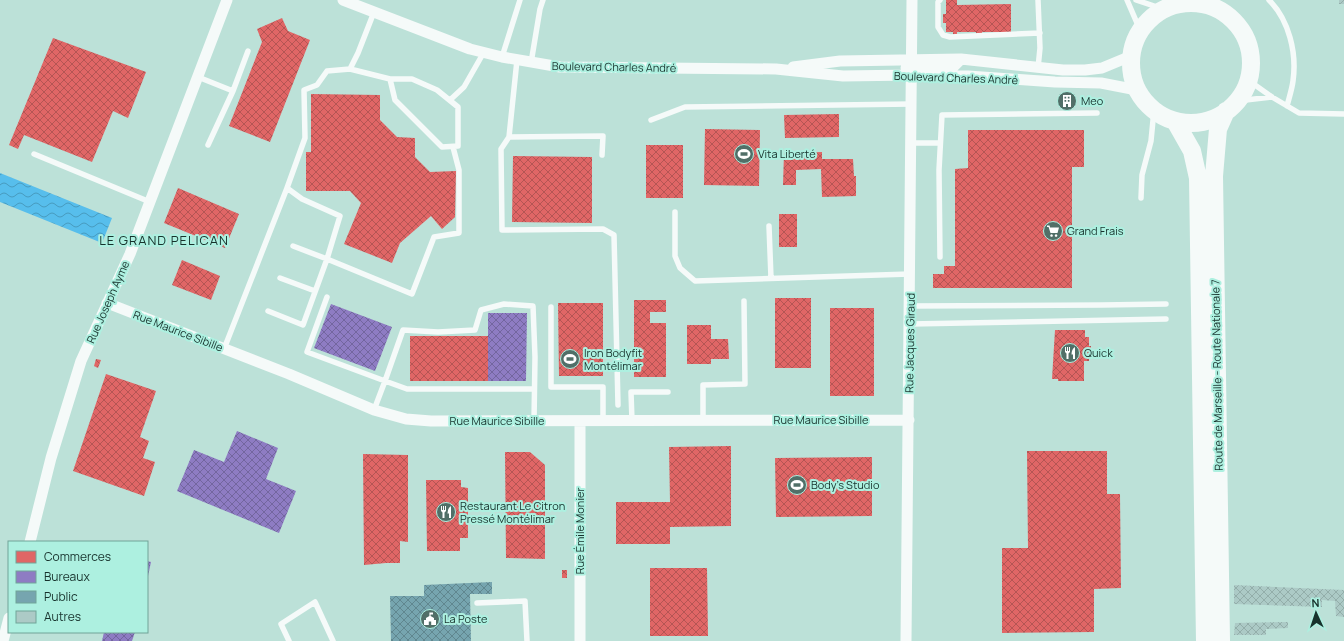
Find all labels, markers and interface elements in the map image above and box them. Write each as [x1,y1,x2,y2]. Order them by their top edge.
street label: Boulevard Charles André [552,58,677,75]
street label: Boulevard Charles André [894,68,1019,87]
building icon: Meo [1056,90,1078,112]
place label: Meo [1081,93,1104,108]
sports icon: Vita Liberté [733,143,755,165]
place label: Vita Liberté [758,146,816,161]
supermarket icon: Grand Frais [1042,220,1064,242]
place label: Grand Frais [1067,223,1124,238]
district label: LE GRAND PELICAN [99,231,229,249]
street label: Rue Joseph Ayme [83,258,133,345]
street label: Route de Marseille - Route Nationale 7 [1207,279,1226,471]
street label: Rue Jacques Giraud [901,293,918,393]
street label: Rue Maurice Sibille [131,306,226,355]
restaurant icon: Quick [1059,342,1081,364]
place label: Iron Bodyfit Montélimar [584,345,642,373]
place label: Quick [1084,345,1113,360]
sports icon: Iron Bodyfit Montélimar [559,348,581,370]
street label: Rue Maurice Sibille [773,412,869,427]
street label: Rue Maurice Sibille [449,413,545,428]
sports icon: Body's Studio [786,474,808,496]
place label: Body's Studio [811,477,880,492]
street label: Rue Émile Monier [572,488,587,574]
place label: Restaurant Le Citron Pressé Montélimar [460,498,565,526]
restaurant icon: Restaurant Le Citron Pressé Montélimar [435,501,457,523]
legend [8,541,148,633]
text: Commerces [44,548,111,565]
text: Bureaux [44,568,90,585]
text: Public [44,588,78,605]
north arrow [1296,593,1336,633]
text: N [1311,595,1320,610]
text: Autres [44,608,81,625]
public building icon: La Poste [419,608,441,630]
place label: La Poste [444,611,488,626]

